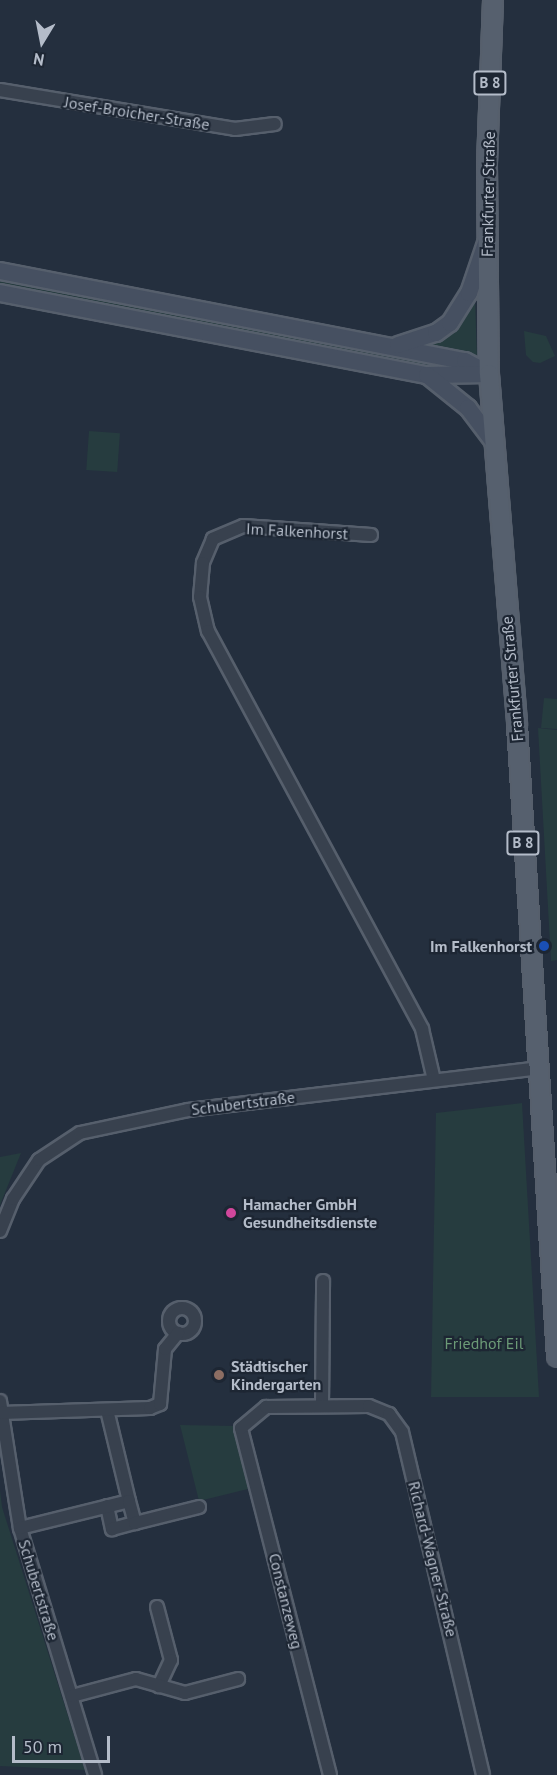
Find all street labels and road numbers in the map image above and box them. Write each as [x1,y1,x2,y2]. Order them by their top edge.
road number: B 8 [472,71,508,95]
street label: Josef-Broicher-Straße [63,92,211,134]
street label: Frankfurter Straße [477,131,499,257]
street label: Im Falkenhorst [246,519,348,543]
street label: Frankfurter Straße [497,616,527,742]
road number: B 8 [505,831,541,855]
street label: Schubertstraße [190,1087,296,1119]
street label: Richard-Wagner-Straße [404,1479,462,1639]
street label: Schubertstraße [15,1537,63,1643]
street label: Constanzeweg [265,1551,307,1651]

